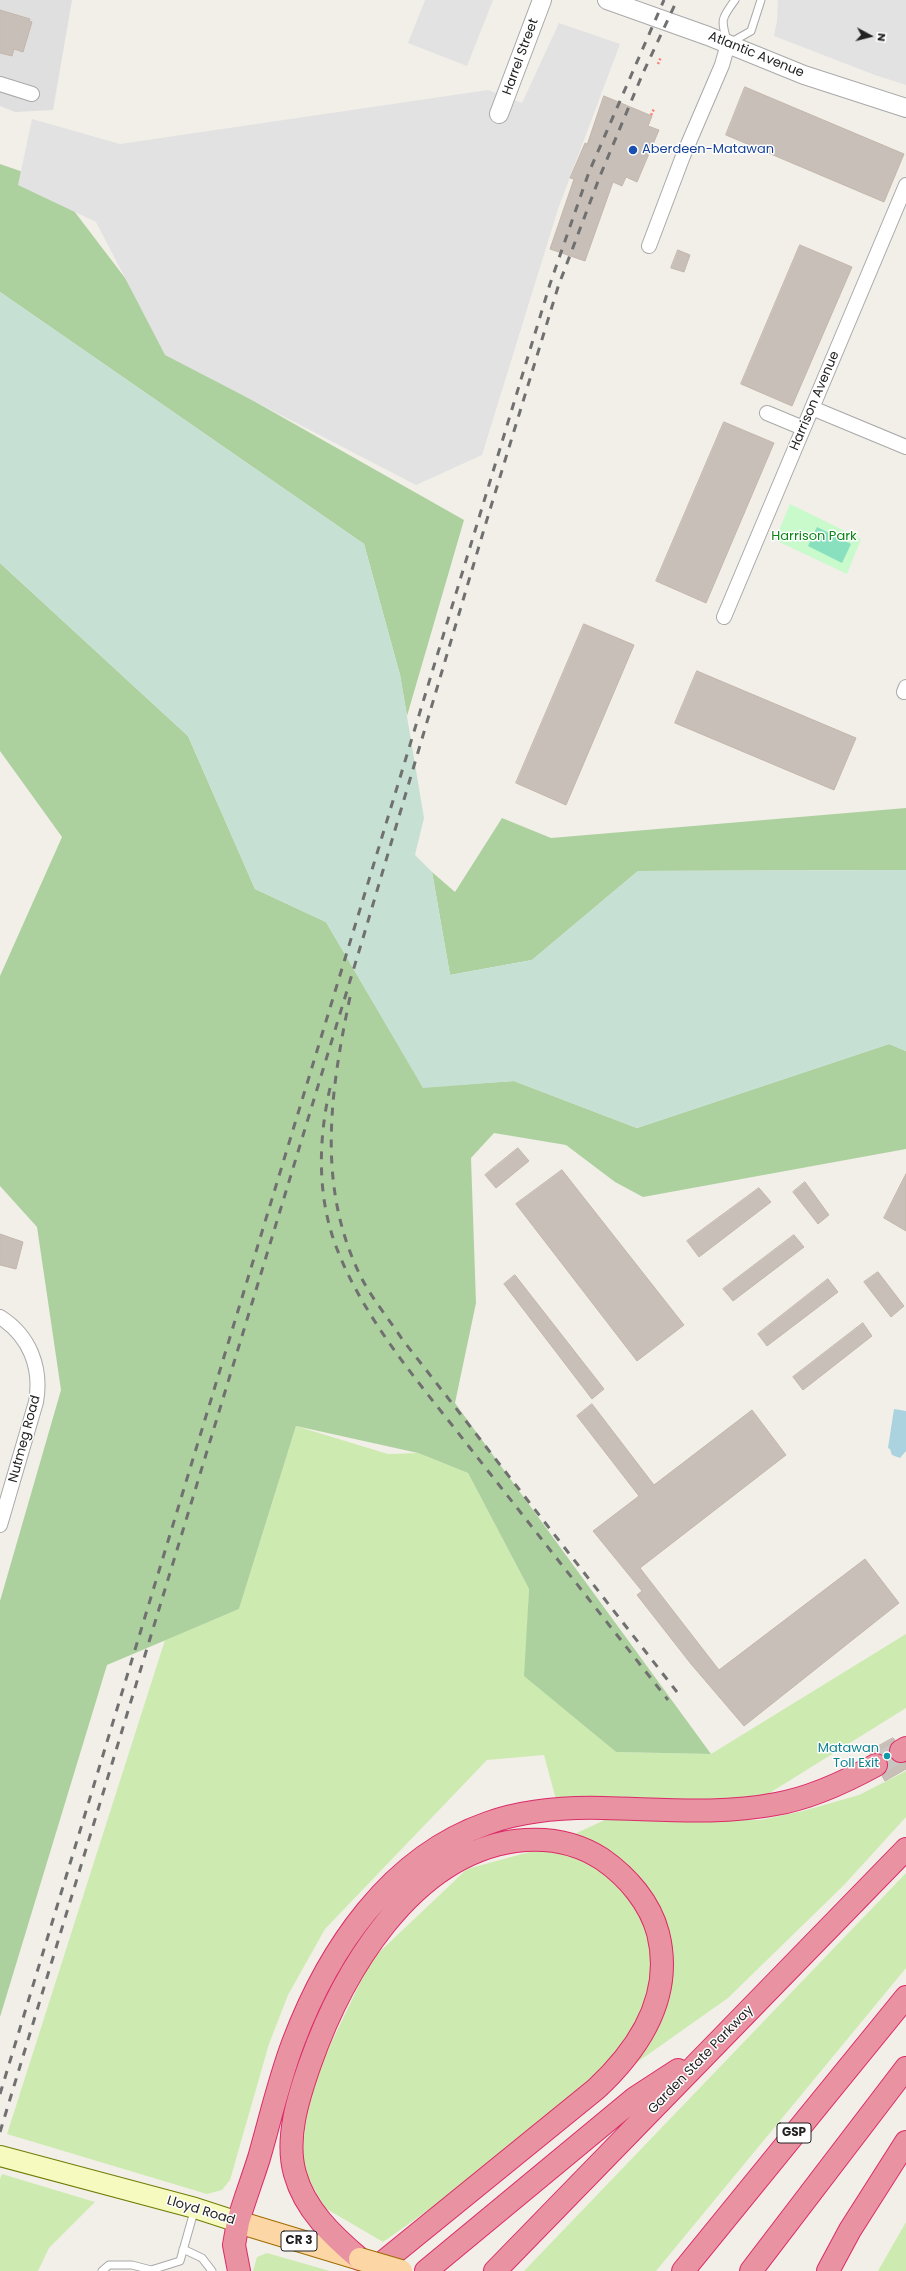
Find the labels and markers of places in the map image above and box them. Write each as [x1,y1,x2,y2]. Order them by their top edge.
place label: Aberdeen-Matawan [642,142,774,158]
marker: Aberdeen-Matawan [627,144,639,156]
place label: Matawan Toll Exit [818,1741,879,1772]
marker: Matawan Toll Exit [882,1751,892,1761]

